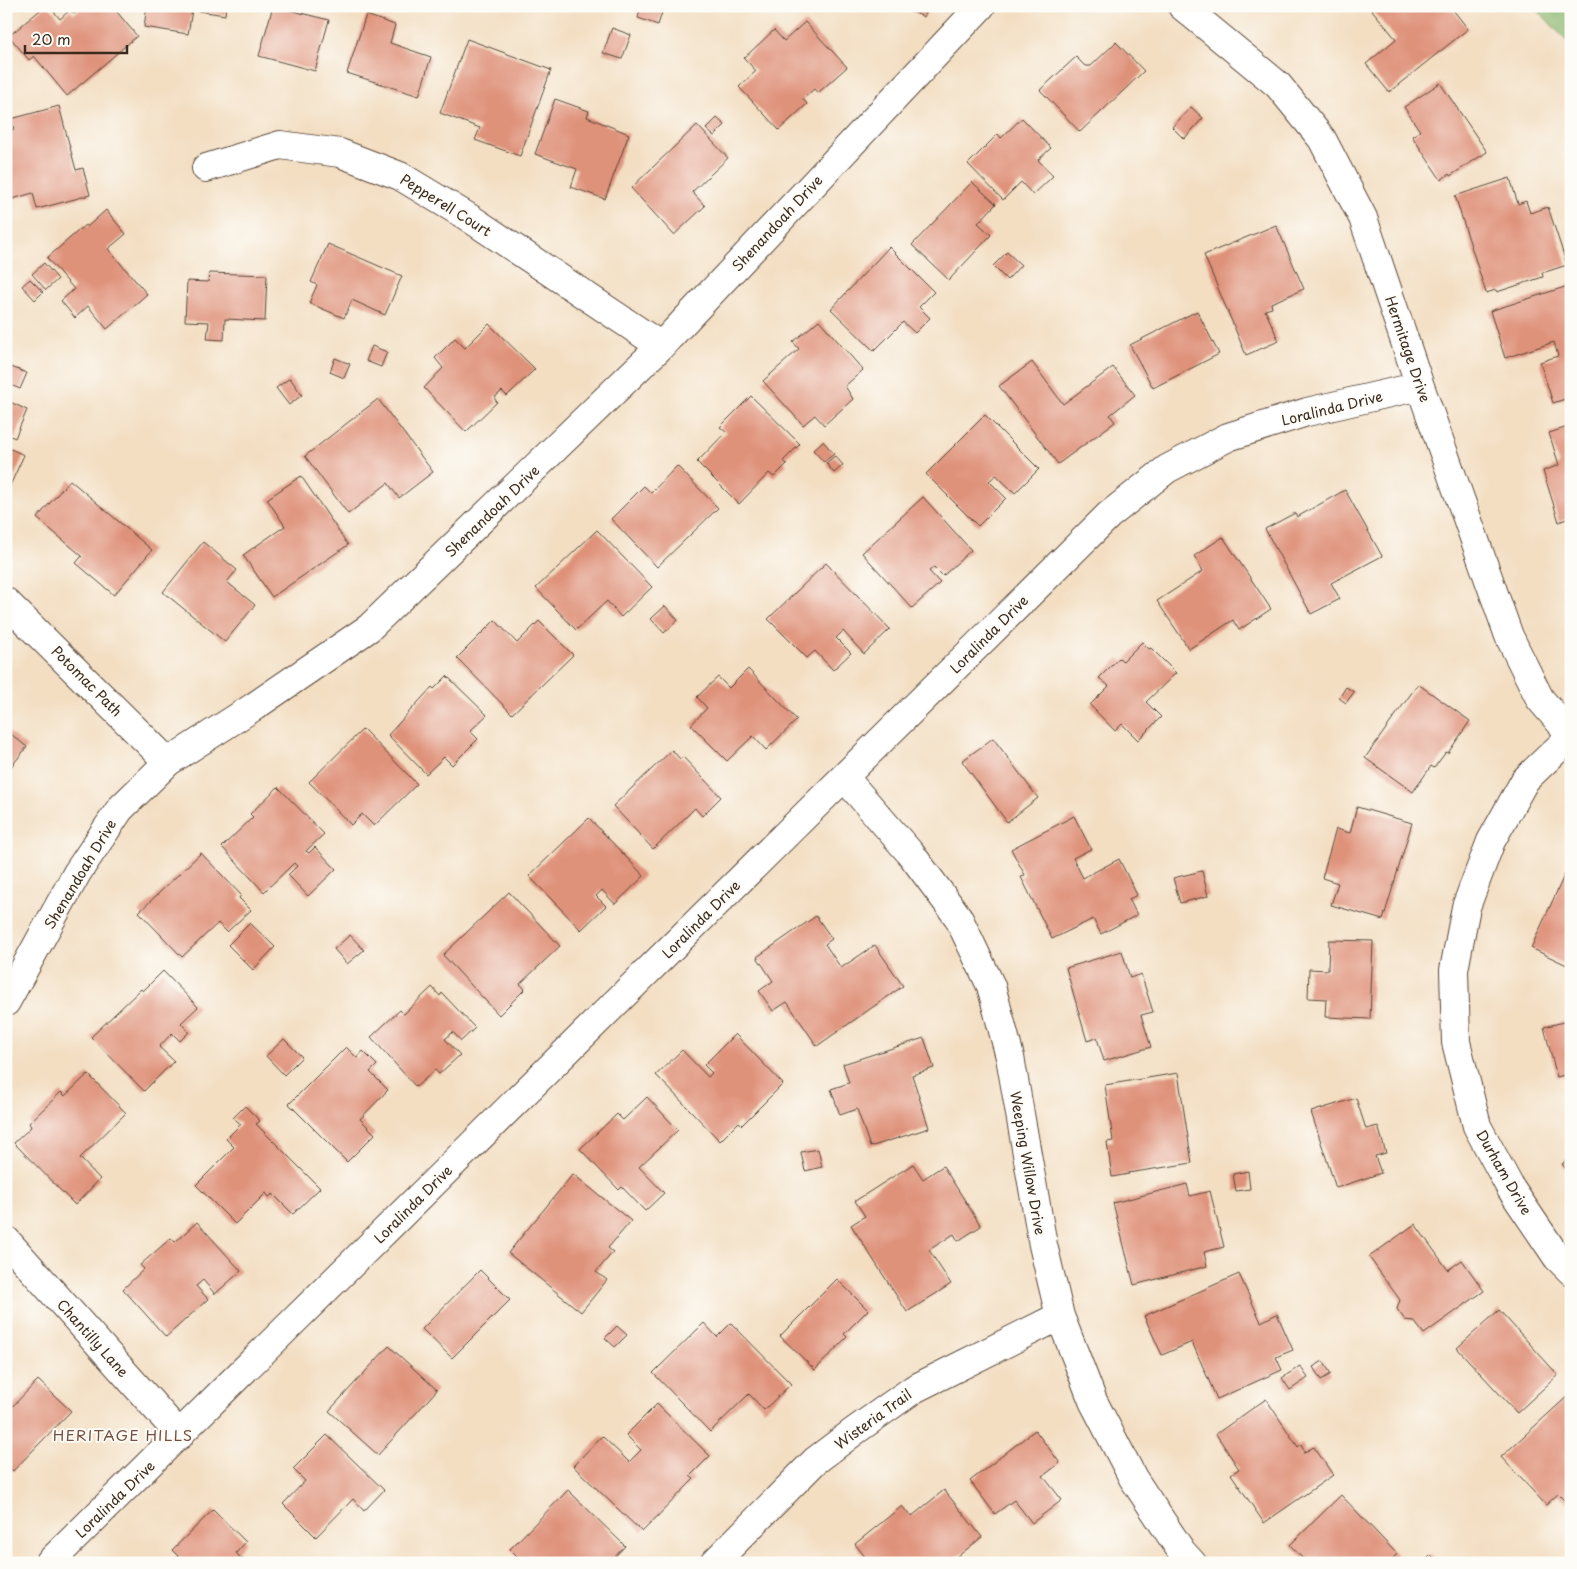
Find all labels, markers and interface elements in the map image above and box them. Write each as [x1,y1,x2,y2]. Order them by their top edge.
scale bar [25,22,128,54]
text: 20 m [32,27,71,50]
street label: Pepperell Court [396,169,496,242]
street label: Shenandoah Drive [727,170,827,276]
street label: Hermitage Drive [1380,293,1436,405]
street label: Loralinda Drive [1279,385,1385,431]
street label: Shenandoah Drive [440,460,544,562]
street label: Loralinda Drive [945,590,1033,678]
street label: Potomac Path [47,641,127,721]
street label: Shenandoah Drive [39,815,121,933]
street label: Loralinda Drive [657,875,745,963]
street label: Weeping Willow Drive [1005,1090,1051,1236]
street label: Durham Drive [1471,1125,1537,1219]
street label: Loralinda Drive [369,1160,457,1248]
street label: Chantilly Lane [52,1294,134,1382]
street label: Wisteria Trail [830,1384,916,1454]
district label: HERITAGE HILLS [53,1423,193,1446]
street label: Loralinda Drive [70,1455,160,1543]

